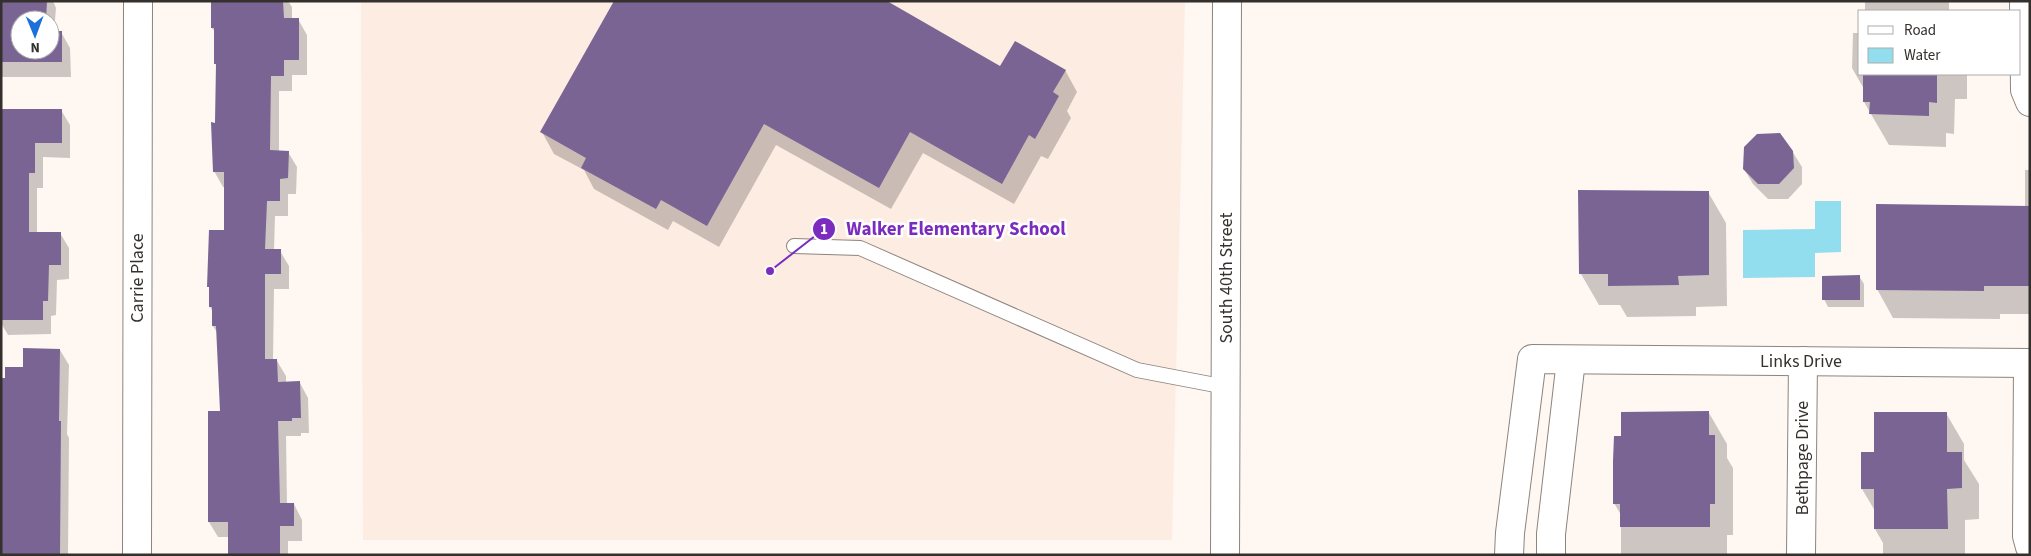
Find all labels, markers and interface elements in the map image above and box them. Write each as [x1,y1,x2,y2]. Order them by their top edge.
north arrow [10,10,60,60]
legend [1858,10,2021,75]
text: Road [1904,20,1936,41]
text: N [30,37,40,57]
text: Water [1904,45,1941,66]
callout: Walker Elementary School [811,212,1076,246]
street label: South 40th Street [1214,212,1239,344]
text: Walker Elementary School [846,216,1066,243]
text: 1 [820,219,828,240]
street label: Carrie Place [125,233,150,323]
street label: Links Drive [1760,349,1842,374]
street label: Bethpage Drive [1790,401,1815,515]

